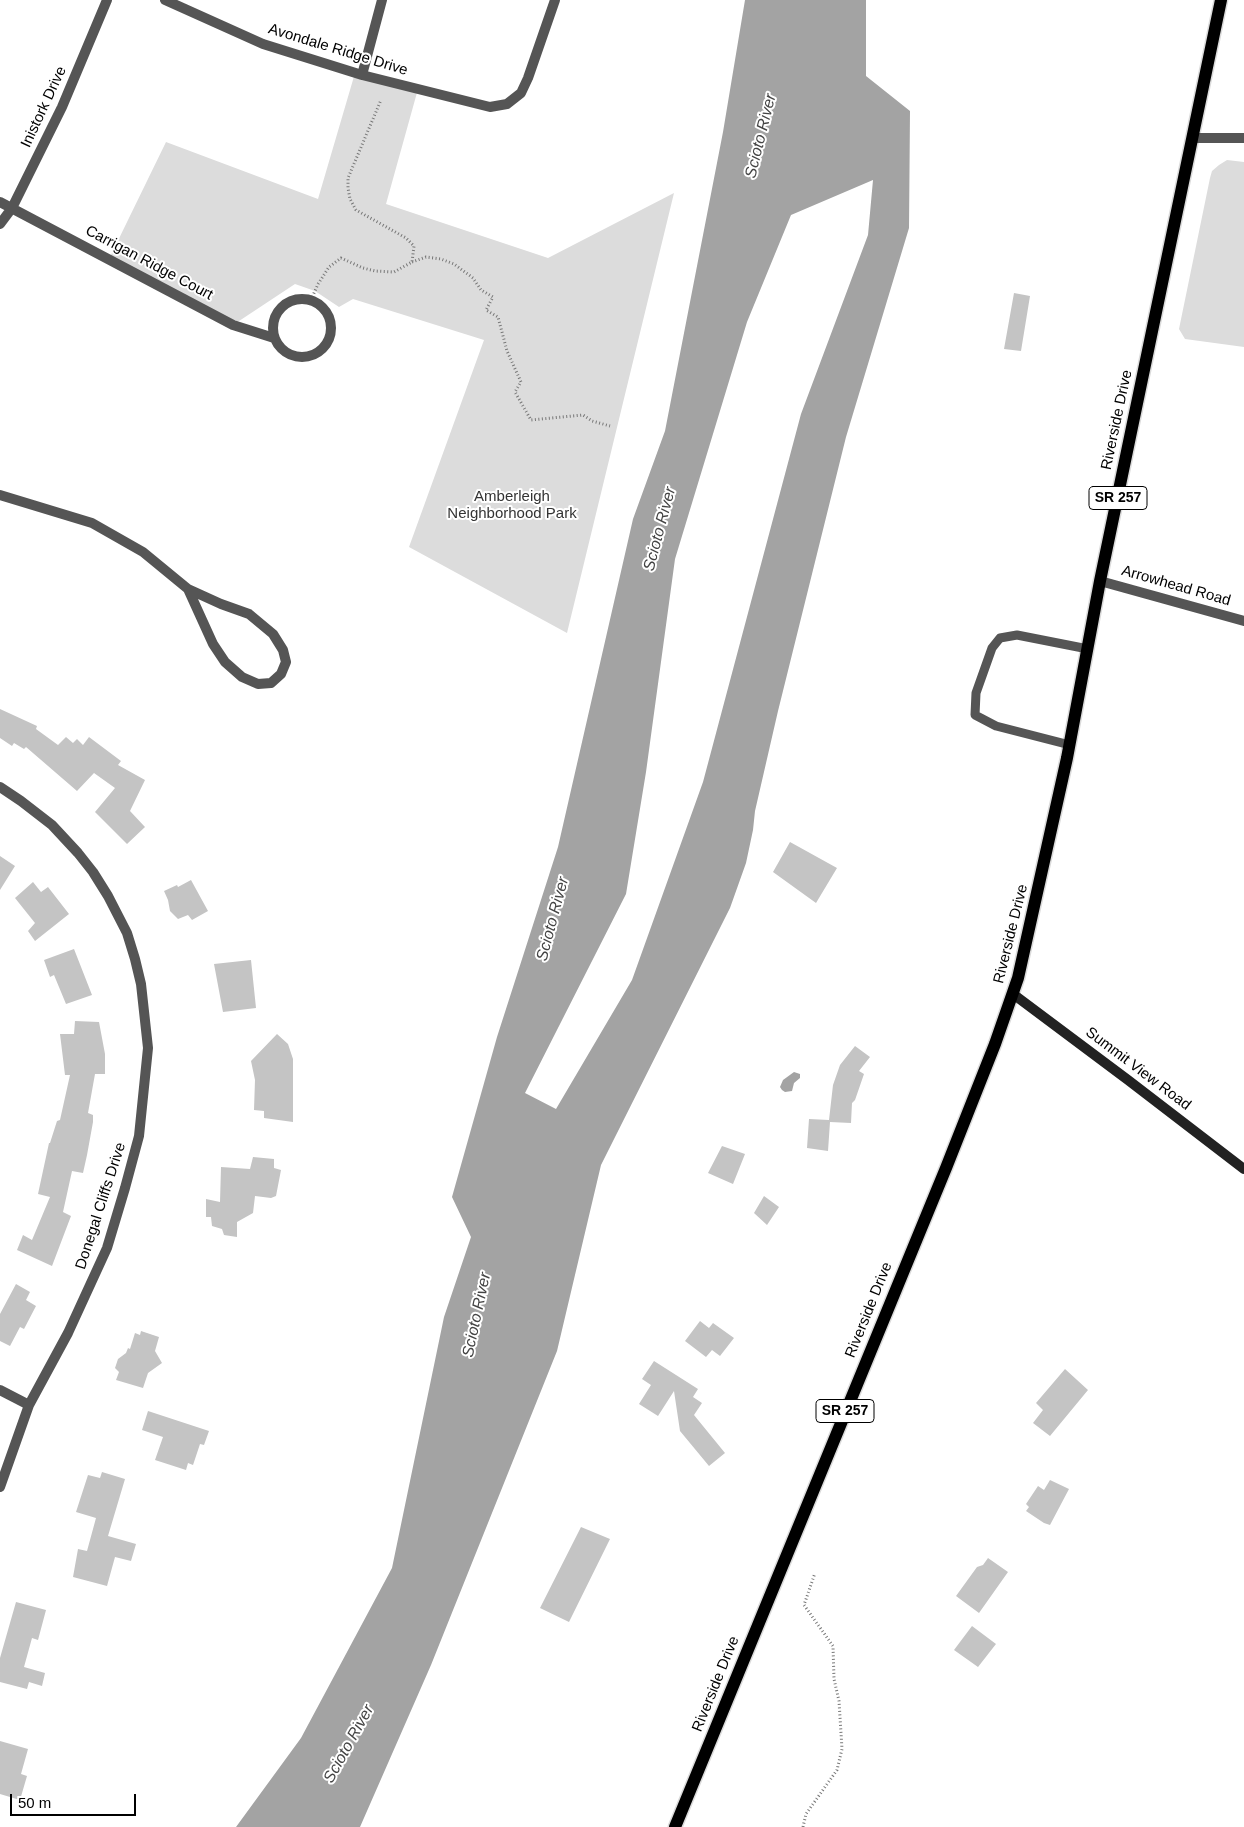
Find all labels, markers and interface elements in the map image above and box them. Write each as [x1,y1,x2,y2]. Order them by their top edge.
street label: Avondale Ridge Drive [266,20,410,80]
street label: Inistork Drive [17,64,71,150]
water label: Scioto River [741,92,781,180]
street label: Carrigan Ridge Court [82,222,216,304]
street label: Riverside Drive [1098,368,1136,472]
water label: Scioto River [640,485,680,573]
road number: SR 257 [1089,486,1147,509]
park label: Amberleigh Neighborhood Park [447,488,577,523]
street label: Arrowhead Road [1119,562,1233,610]
water label: Scioto River [533,875,573,963]
street label: Riverside Drive [990,882,1032,986]
street label: Summit View Road [1082,1024,1194,1114]
street label: Donegal Cliffs Drive [72,1140,130,1272]
street label: Riverside Drive [842,1259,896,1361]
water label: Scioto River [459,1271,495,1359]
road number: SR 257 [816,1400,874,1422]
street label: Riverside Drive [689,1633,743,1735]
water label: Scioto River [320,1702,378,1786]
scale bar [12,1784,139,1816]
text: 50 m [18,1794,51,1811]

